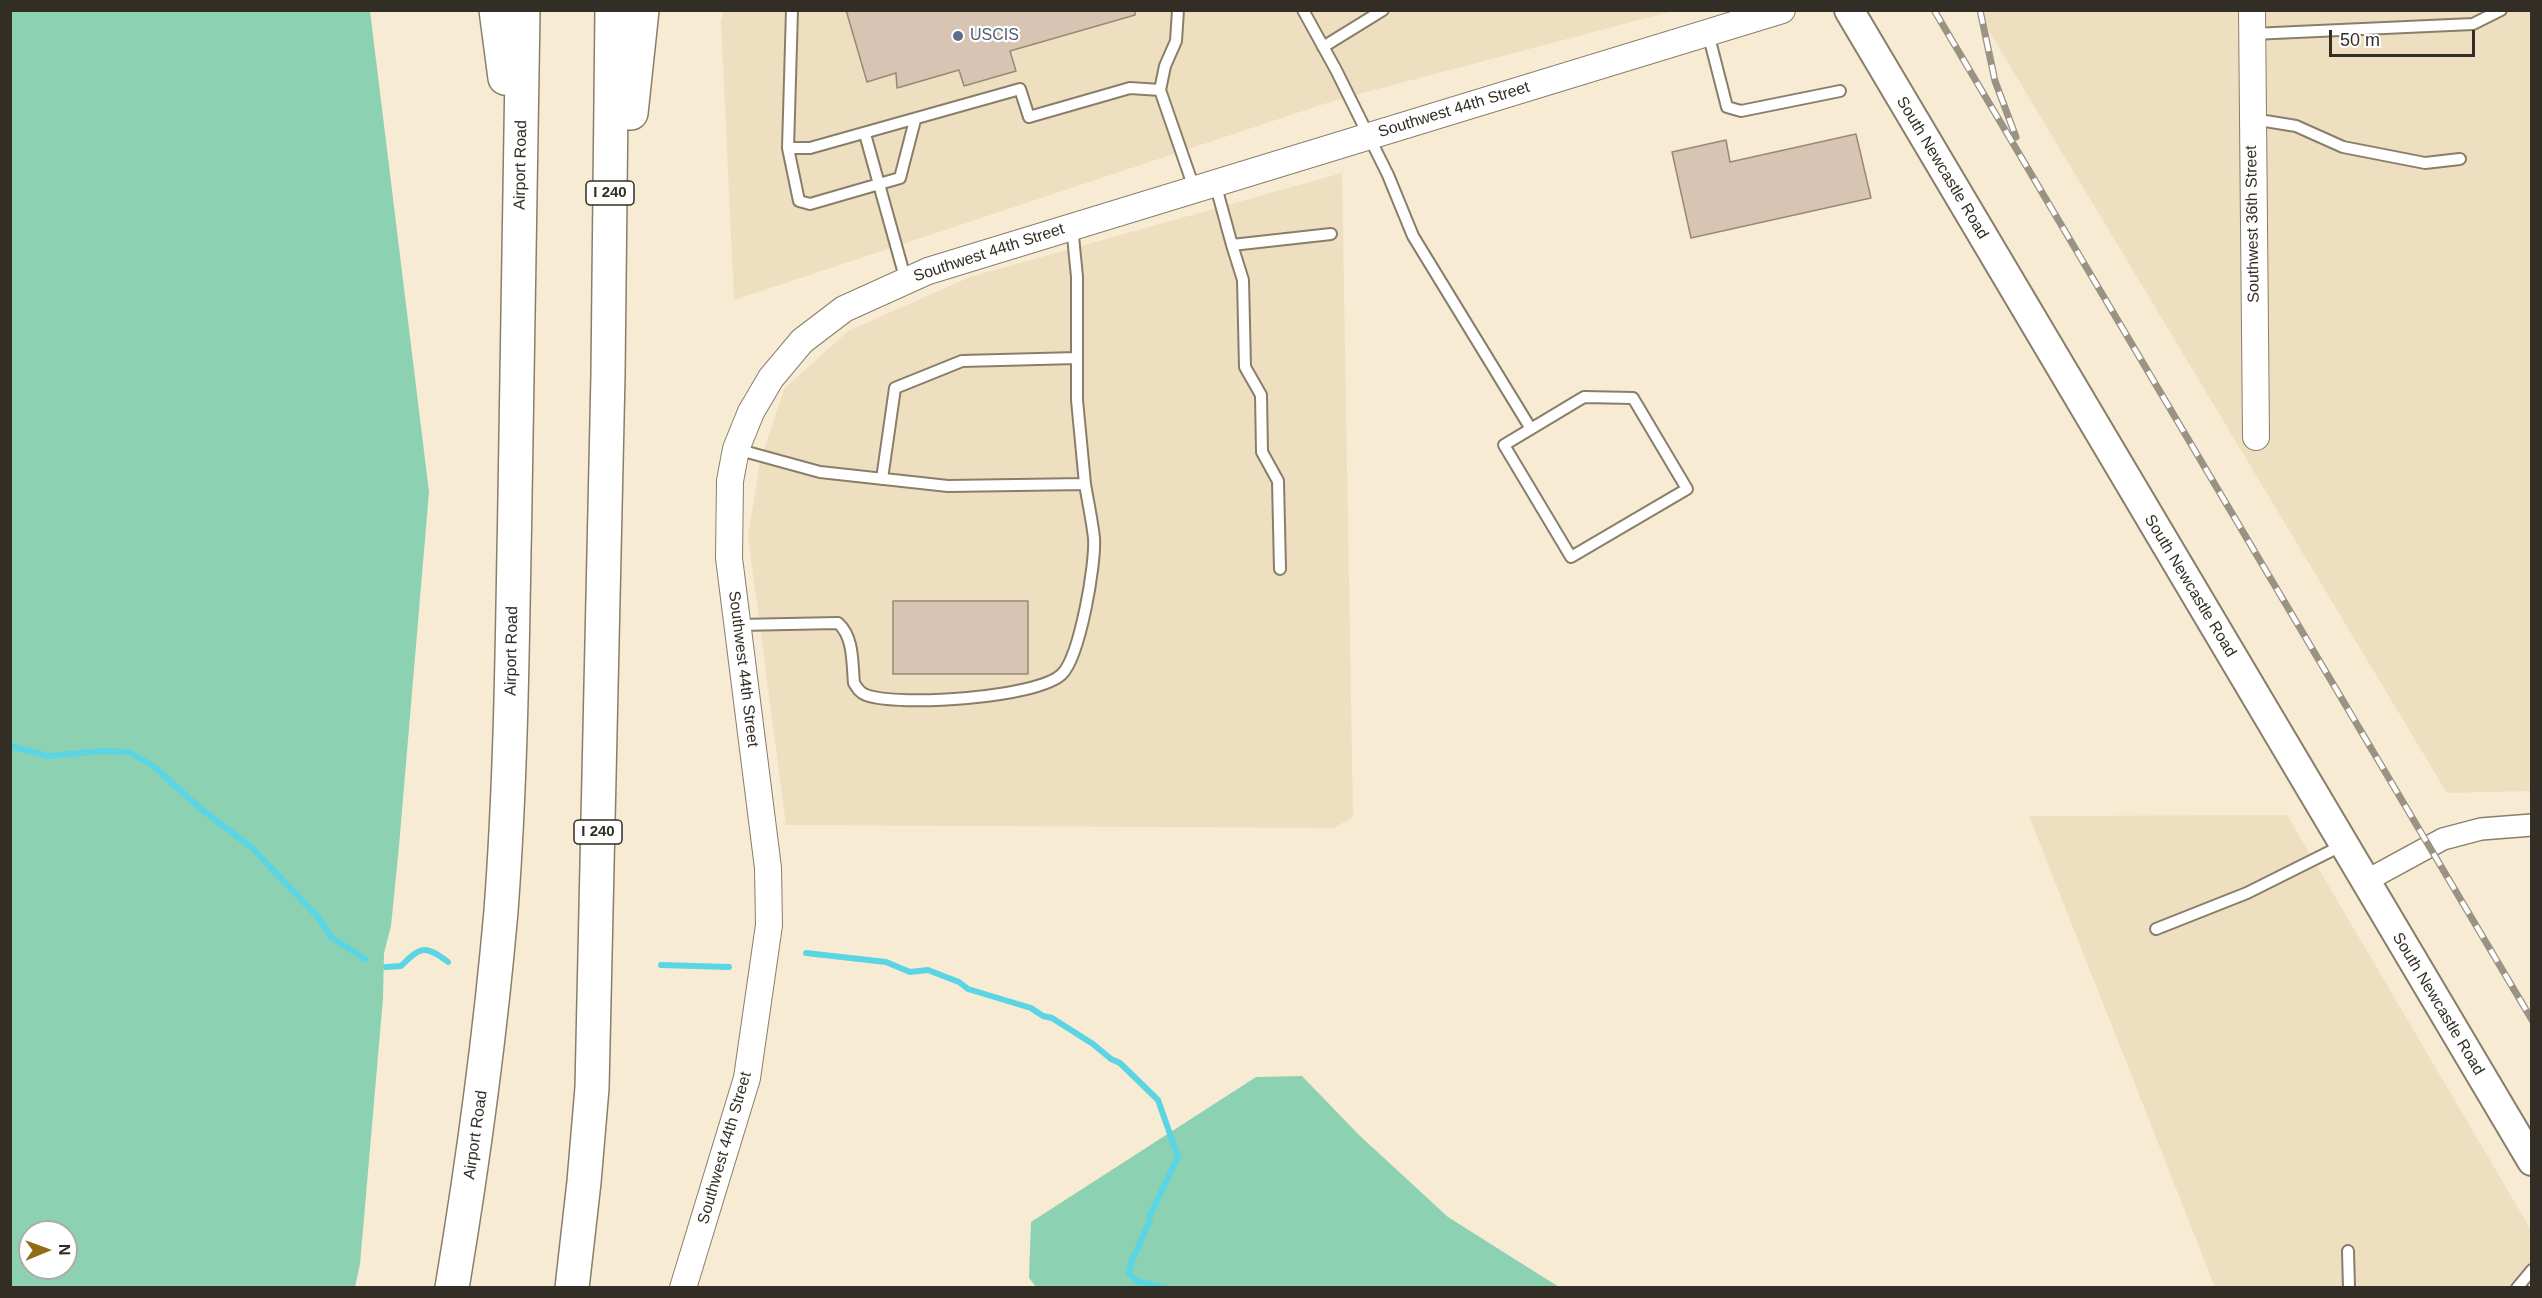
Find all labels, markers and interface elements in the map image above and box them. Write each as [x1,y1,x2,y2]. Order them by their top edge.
scale bar [2332,18,2478,56]
place label: USCIS [970,26,1019,46]
marker: USCIS [951,29,965,43]
text: 50 m [2340,30,2380,50]
street label: Southwest 44th Street [1376,78,1532,142]
street label: South Newcastle Road [1892,93,1992,243]
street label: Airport Road [511,120,531,210]
street label: Southwest 36th Street [2242,145,2264,303]
road number: I 240 [586,181,634,205]
street label: Southwest 44th Street [911,220,1067,286]
street label: South Newcastle Road [2140,511,2240,661]
street label: Southwest 44th Street [724,590,762,748]
street label: Airport Road [502,606,522,696]
road number: I 240 [574,820,622,844]
street label: South Newcastle Road [2388,929,2488,1079]
street label: Southwest 44th Street [694,1070,756,1226]
street label: Airport Road [460,1089,492,1181]
north arrow [18,1220,78,1280]
text: N [56,1244,73,1256]

